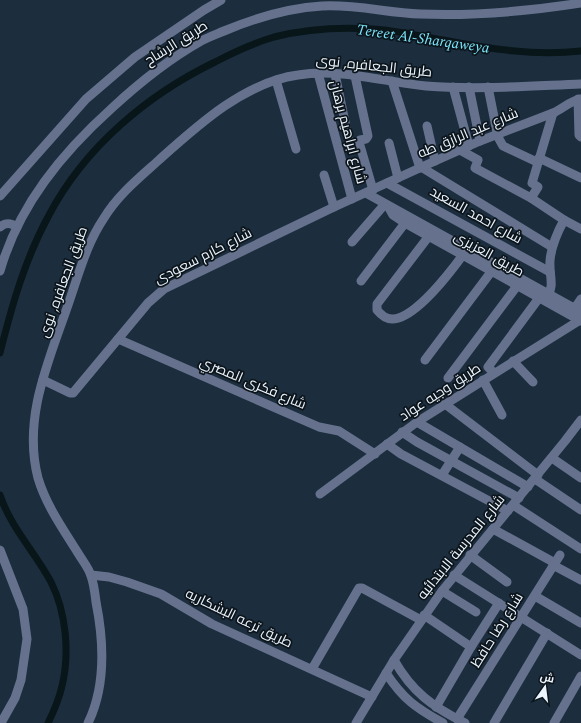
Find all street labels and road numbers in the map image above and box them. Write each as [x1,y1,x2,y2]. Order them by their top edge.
street label: طريق الرشاح [140,15,212,71]
street label: طريق الجعافره, نوى [315,49,433,83]
street label: شارع ابراهيم برهان [324,78,372,186]
street label: شارع عبد الرازق طه [414,102,522,164]
street label: شارع احمد السعيد [426,181,526,249]
street label: شارع كارم سعودى [150,222,256,290]
street label: طريق الجعافره, نوى [33,224,93,340]
street label: طريق العزيزى [450,226,528,282]
street label: شارع فكرى المصري [196,351,310,416]
street label: طريق وجيه عواد [395,358,485,426]
street label: شارع المدرسة الابتدائيه [412,490,510,604]
street label: طريق ترعه البشكاريه [182,583,296,653]
street label: شارع رضا حافظ [466,588,528,672]

